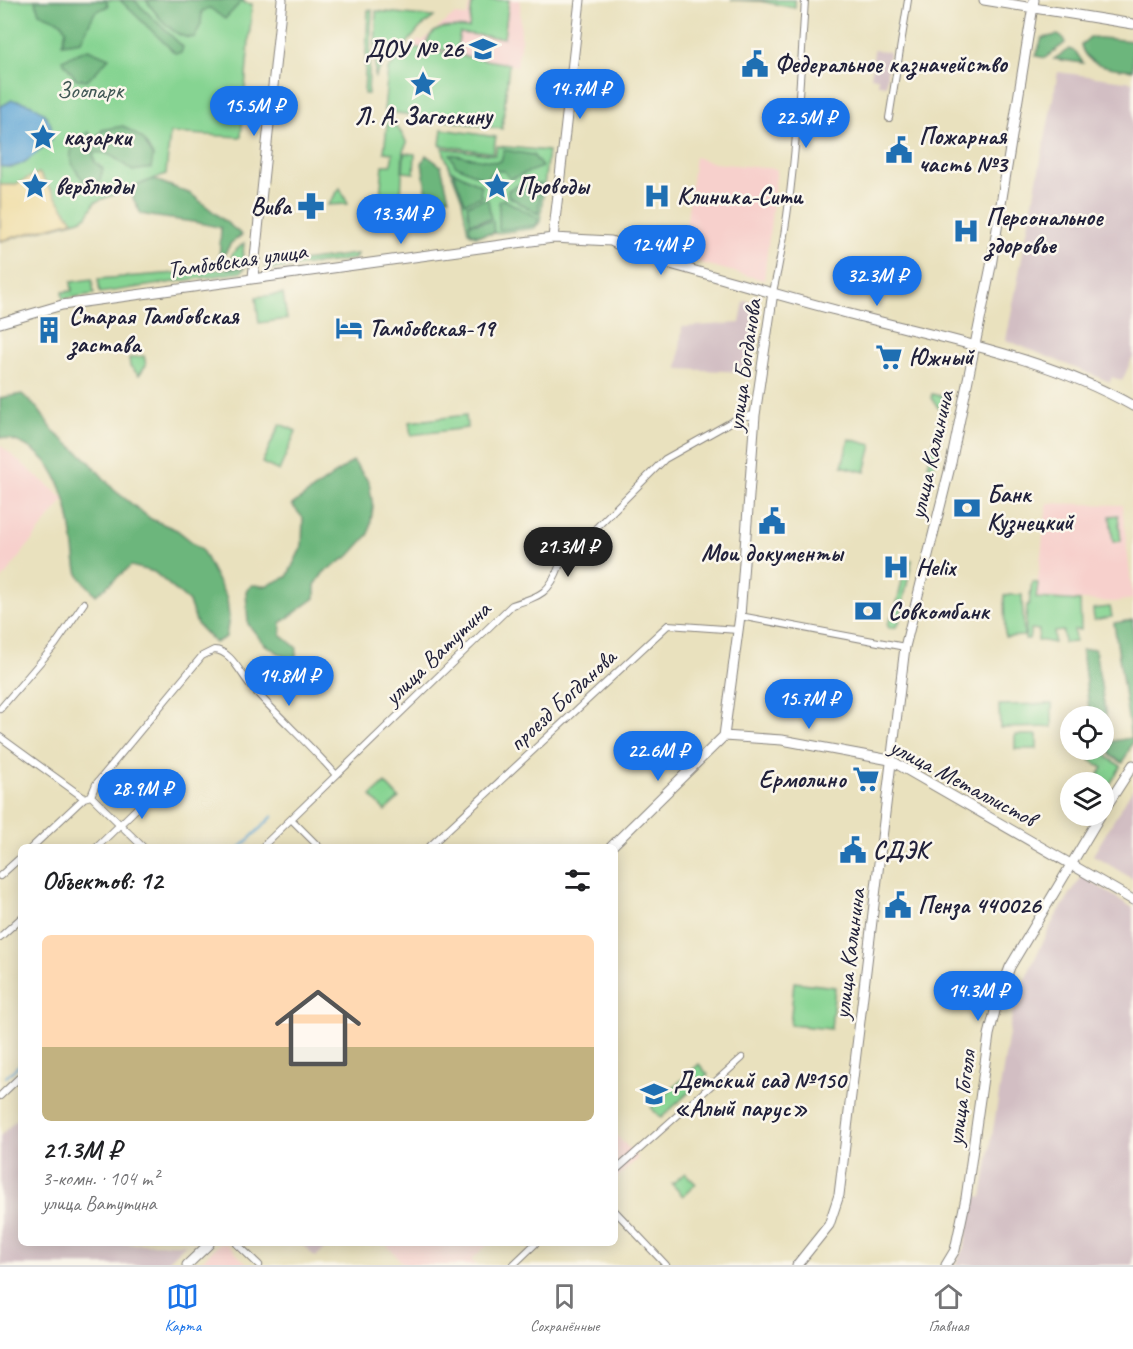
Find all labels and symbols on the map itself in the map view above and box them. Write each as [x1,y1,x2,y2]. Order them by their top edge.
place label: ДОУ № 26 [365,34,465,64]
school or university icon: ДОУ № 26 [468,34,498,64]
public building icon: Федеральное казначейство [740,49,770,79]
place label: Федеральное казначейство [775,49,1009,80]
place icon: Л. А. Загоскину [408,69,438,99]
pin: 14.7M ₽ [525,69,635,120]
park label: Зоопарк [57,75,125,105]
pin: 15.5M ₽ [199,86,309,137]
pin: 22.5M ₽ [751,98,861,149]
place label: Л. А. Загоскину [354,101,495,131]
place label: Пожарная часть №3 [919,121,1009,179]
place icon: казарки [28,122,58,152]
place label: казарки [63,122,134,153]
public building icon: Пожарная часть №3 [884,135,914,165]
place icon: верблюды [20,171,50,201]
place label: верблюды [55,171,135,201]
place icon: Проводы [482,171,512,201]
place label: Проводы [517,171,591,201]
hospital icon: Клиника-Сити [642,181,672,211]
place label: Клиника-Сити [677,181,804,211]
place label: Вива [251,191,292,221]
pharmacy icon: Вива [296,191,326,221]
pin: 13.3M ₽ [346,194,456,245]
place label: Персональное здоровье [983,202,1104,261]
hospital icon: Персональное здоровье [951,216,981,246]
pin: 12.4M ₽ [606,225,716,276]
street label: Тамбовская улица [165,235,310,285]
pin: 32.3M ₽ [822,256,932,307]
street label: улица Богданова [720,296,768,435]
place label: Старая Тамбовская застава [66,301,240,360]
hotel icon: Тамбовская-19 [334,313,364,343]
place label: Тамбовская-19 [369,313,497,343]
building icon: Старая Тамбовская застава [34,315,64,345]
supermarket icon: Южный [874,342,904,372]
place label: Южный [909,342,975,372]
street label: улица Калинина [901,386,961,524]
place label: Банк Кузнецкий [987,479,1075,538]
bank icon: Банк Кузнецкий [952,493,982,523]
public building icon: Мои документы [757,506,787,536]
pin: 21.3M ₽ [513,527,623,578]
place label: Мои документы [701,538,845,568]
hospital icon: Helix [881,552,911,582]
place label: Helix [916,552,958,582]
street label: улица Ватутина [376,594,498,713]
bank icon: Совкомбанк [853,596,883,626]
place label: Совкомбанк [888,596,991,626]
street label: проезд Богданова [502,641,624,758]
pin: 14.8M ₽ [234,656,344,707]
pin: 15.7M ₽ [754,679,864,730]
street label: улица Металлистов [883,730,1045,835]
pin: 22.6M ₽ [603,731,713,782]
place label: Ермолино [759,764,847,794]
supermarket icon: Ермолино [851,764,881,794]
pin: 28.9M ₽ [87,769,197,820]
public building icon: СДЭК [838,835,868,865]
place label: СДЭК [873,835,933,865]
street label: улица Калинина [826,886,872,1023]
public building icon: Пенза 440026 [883,890,913,920]
place label: Пенза 440026 [918,890,1042,921]
pin: 14.3M ₽ [923,971,1033,1022]
street label: улица Гоголя [939,1047,983,1150]
place label: Детский сад №150 «Алый парус» [674,1065,848,1123]
school or university icon: Детский сад №150 «Алый парус» [639,1079,669,1109]

